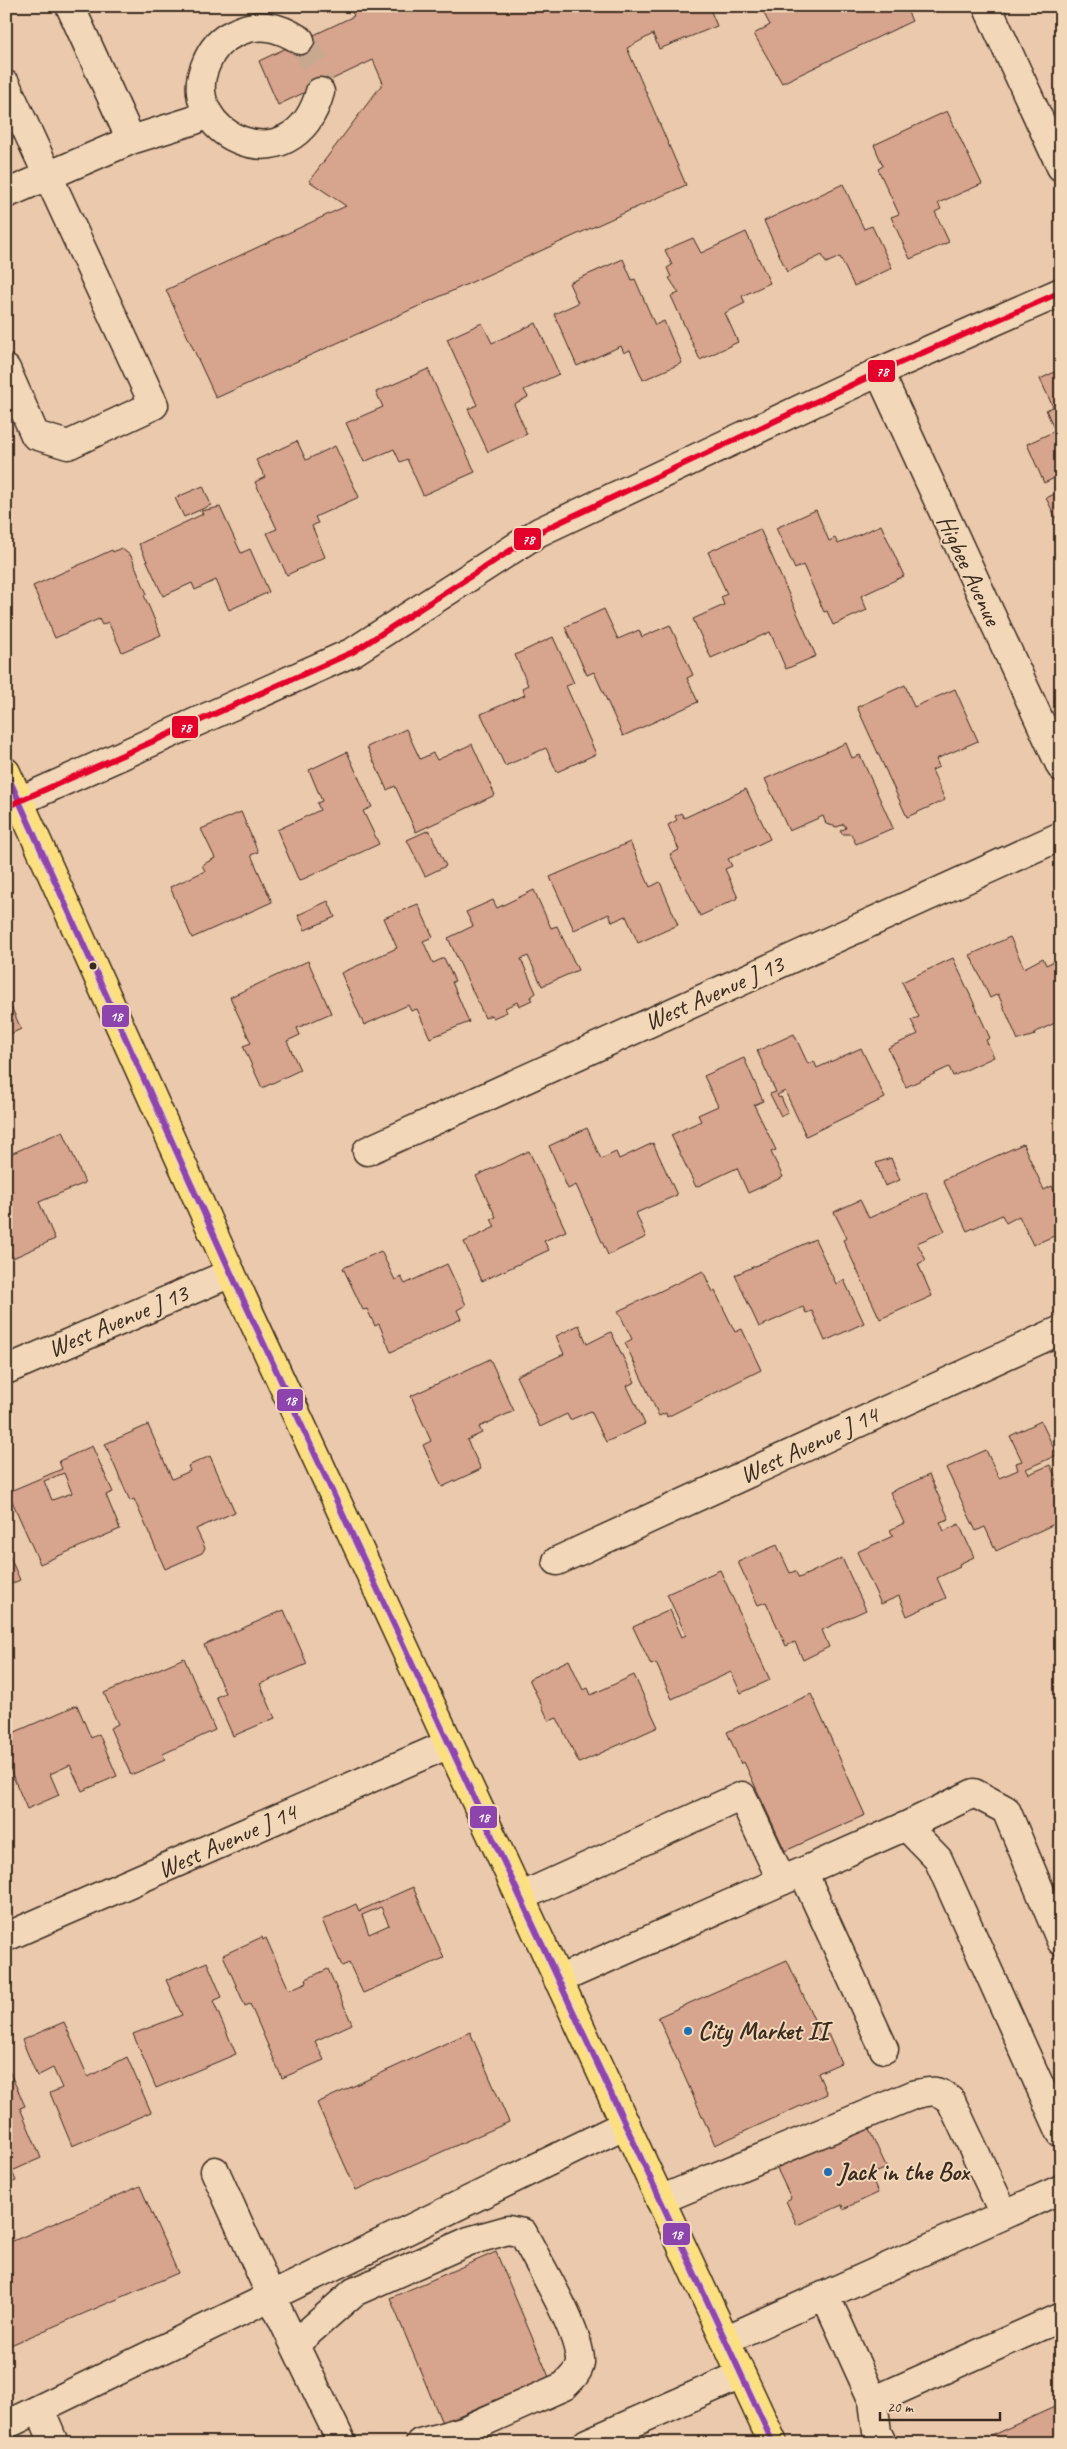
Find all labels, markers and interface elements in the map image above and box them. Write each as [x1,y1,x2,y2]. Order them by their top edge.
line badge: 78 [867,359,896,383]
text: 78 [876,363,890,380]
street label: Higbee Avenue [929,509,1009,632]
line badge: 78 [513,527,542,551]
text: 78 [522,531,536,548]
line badge: 78 [171,715,199,739]
text: 78 [179,719,193,736]
street label: West Avenue J 13 [639,947,790,1038]
unlabelled marker [88,961,98,971]
line badge: 18 [101,1004,130,1028]
text: 18 [110,1008,124,1025]
street label: West Avenue J 13 [43,1276,194,1365]
line badge: 18 [276,1388,304,1412]
text: 18 [284,1392,298,1409]
street label: West Avenue J 14 [735,1398,886,1491]
street label: West Avenue J 14 [152,1795,304,1886]
line badge: 18 [469,1805,498,1829]
text: 18 [477,1809,491,1826]
place label: City Market II [698,2015,833,2047]
marker: City Market II [682,2025,694,2037]
place label: Jack in the Box [836,2156,971,2188]
marker: Jack in the Box [822,2166,834,2178]
line badge: 18 [662,2222,691,2246]
text: 18 [670,2226,684,2243]
scale bar [880,2389,1000,2421]
text: 20 m [887,2398,914,2417]

